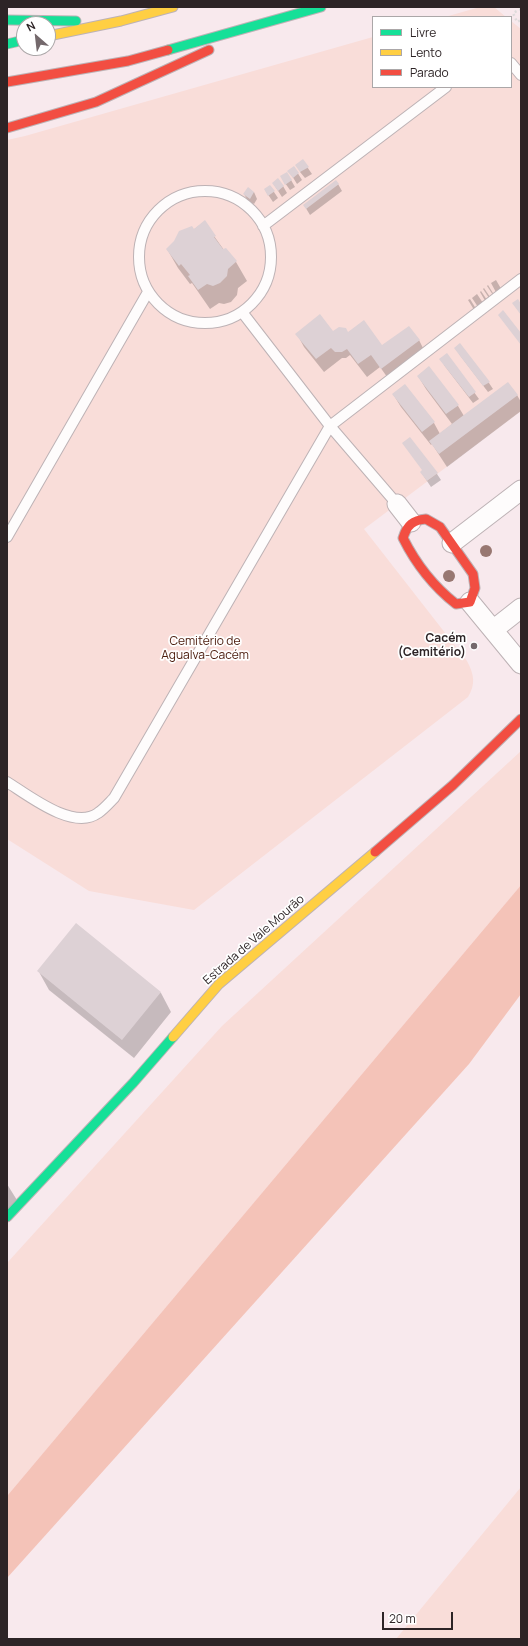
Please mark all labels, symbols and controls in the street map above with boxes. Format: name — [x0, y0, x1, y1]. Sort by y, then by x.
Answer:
north arrow — [16, 16, 56, 56]
legend — [372, 16, 512, 88]
text: N — [24, 17, 38, 34]
text: Livre — [410, 24, 436, 41]
text: Lento — [410, 44, 442, 61]
text: Parado — [410, 64, 449, 81]
place label: Cacém (Cemitério) — [398, 632, 466, 660]
park label: Cemitério de Agualva-Cacém — [161, 635, 249, 663]
marker: Cacém (Cemitério) — [469, 641, 479, 651]
street label: Estrada de Vale Mourão — [201, 892, 307, 988]
scale bar — [384, 1604, 455, 1630]
text: 20 m — [389, 1610, 416, 1627]

